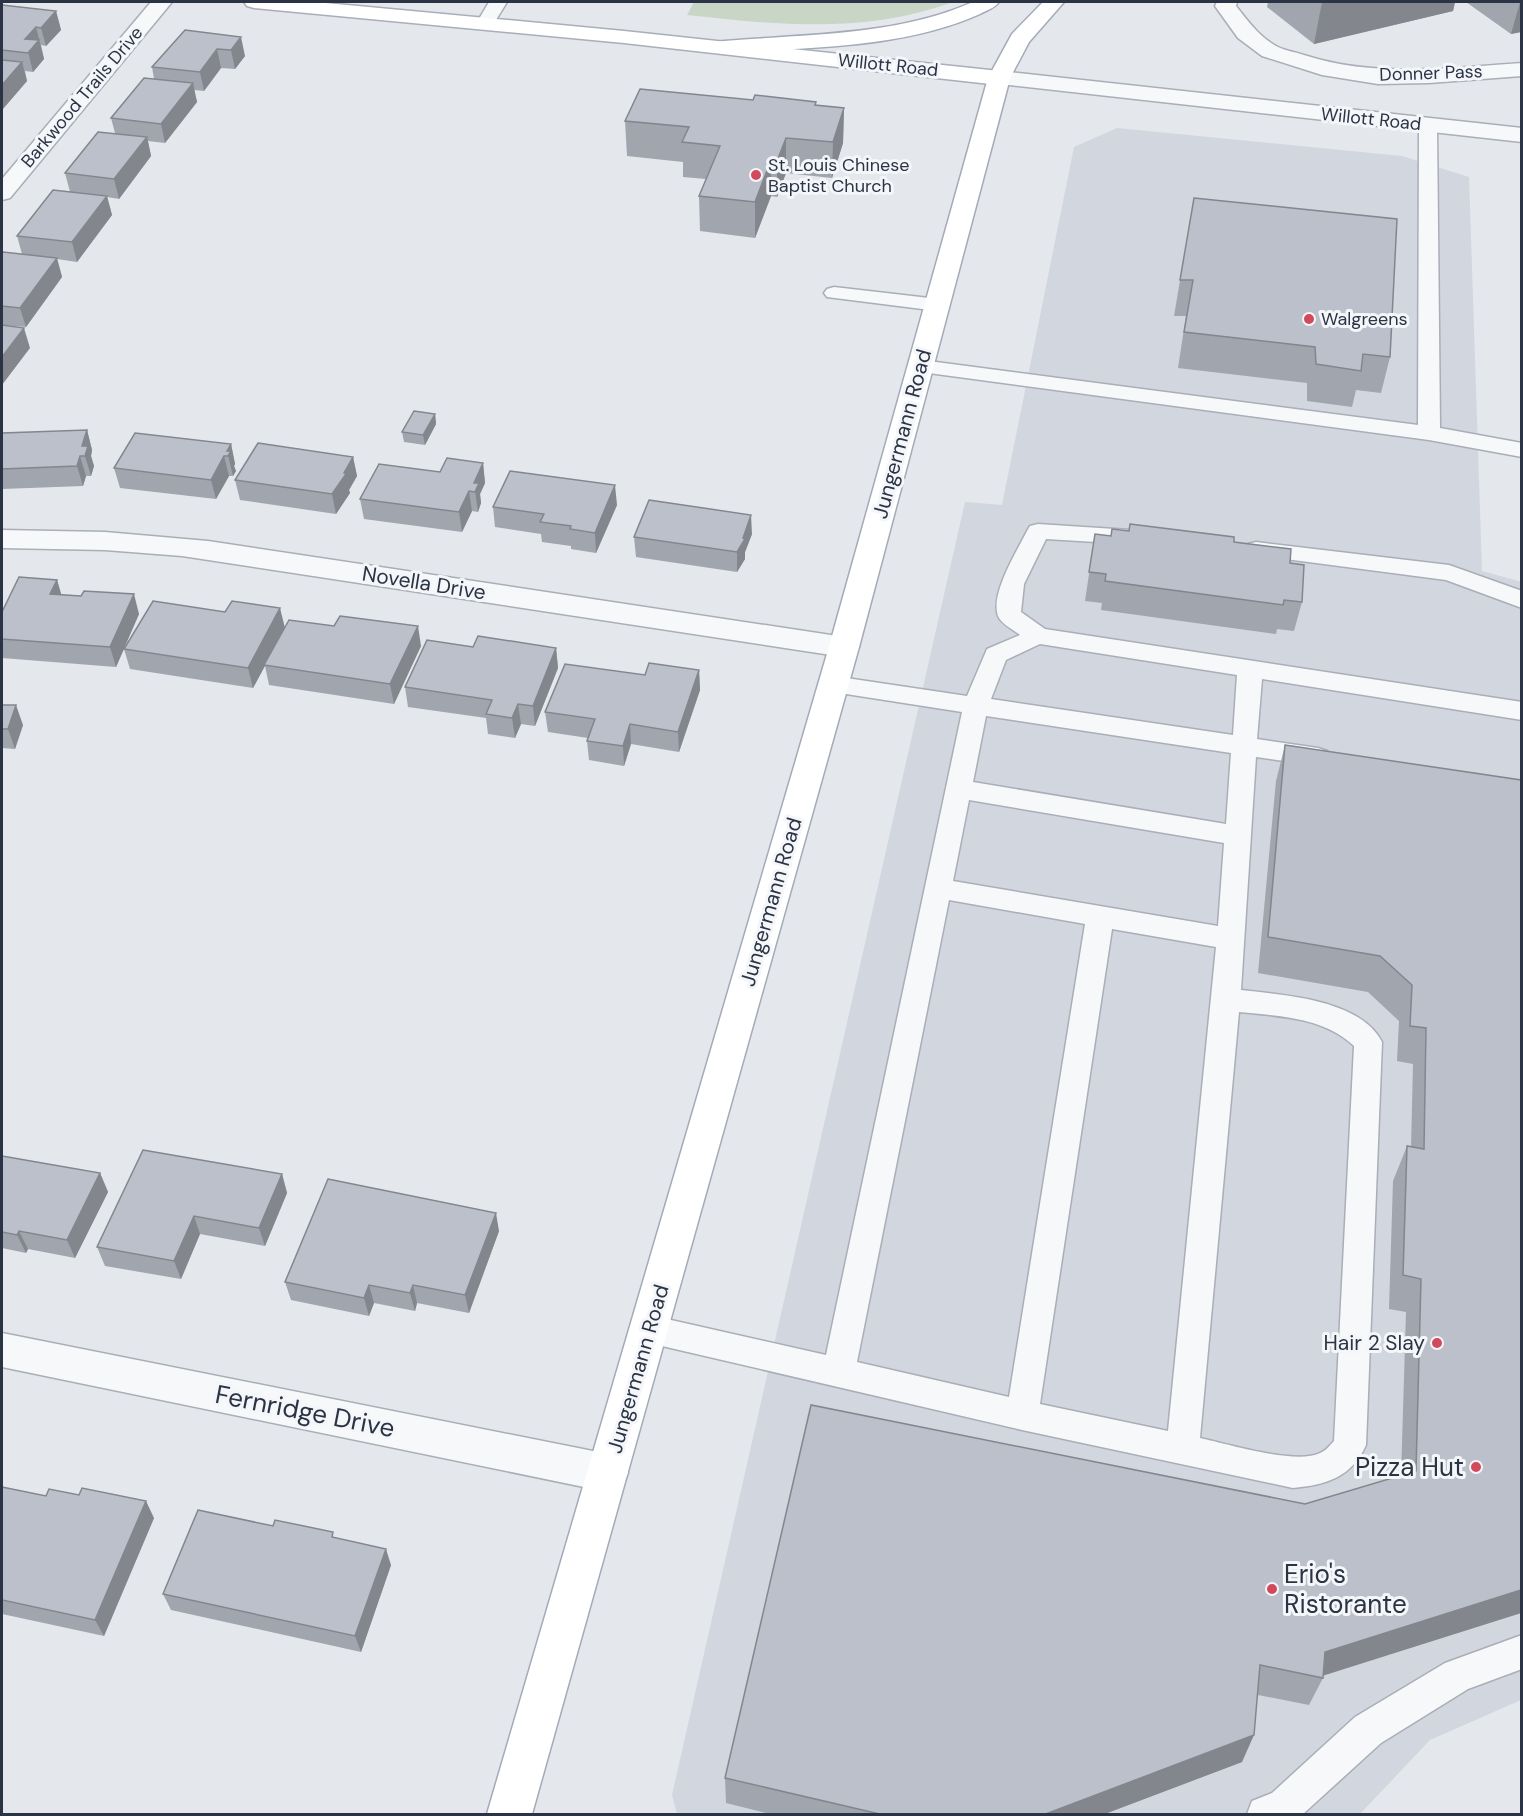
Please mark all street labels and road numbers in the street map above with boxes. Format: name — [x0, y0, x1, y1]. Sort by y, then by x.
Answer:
street label: Barkwood Trails Drive — [16, 21, 148, 173]
street label: Willott Road — [837, 48, 939, 82]
street label: Donner Pass — [1379, 59, 1483, 87]
street label: Willott Road — [1320, 102, 1422, 136]
street label: Jungermann Road — [866, 346, 938, 522]
street label: Novella Drive — [360, 559, 488, 607]
street label: Jungermann Road — [734, 814, 808, 990]
street label: Jungermann Road — [601, 1281, 675, 1457]
street label: Fernridge Drive — [212, 1377, 398, 1445]

